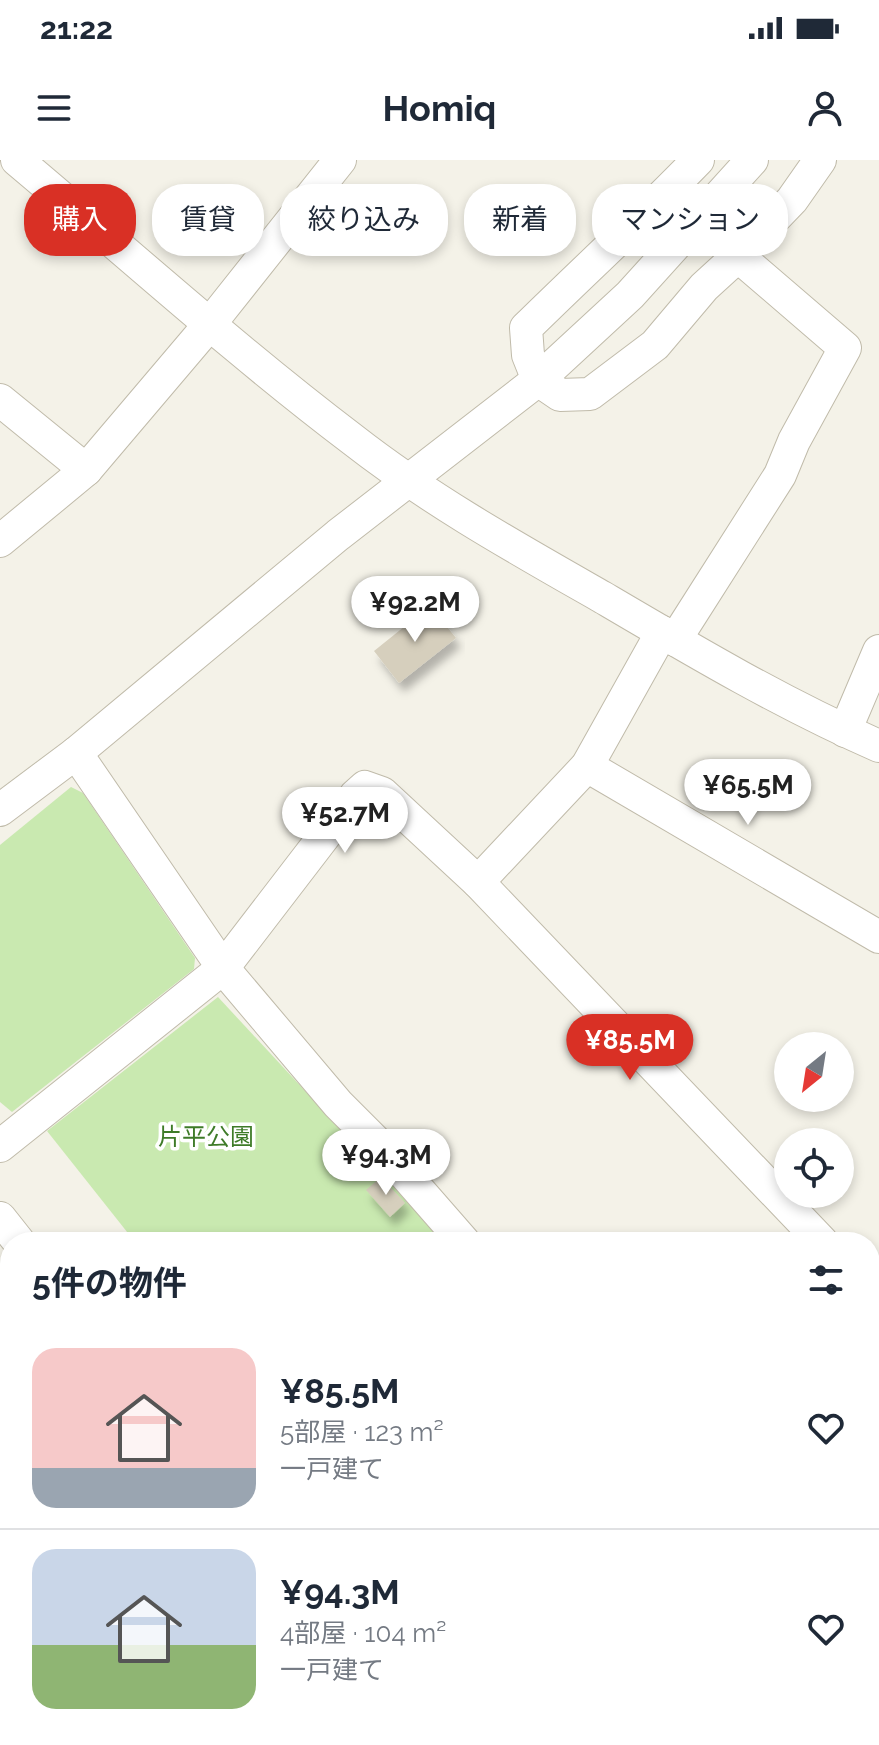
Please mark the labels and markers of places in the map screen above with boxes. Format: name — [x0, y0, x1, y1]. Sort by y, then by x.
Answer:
pin: ¥92.2M — [350, 576, 480, 644]
pin: ¥65.5M — [683, 759, 813, 827]
pin: ¥52.7M — [280, 787, 410, 855]
pin: ¥85.5M — [565, 1014, 695, 1082]
pin: ¥94.3M — [321, 1129, 451, 1197]

